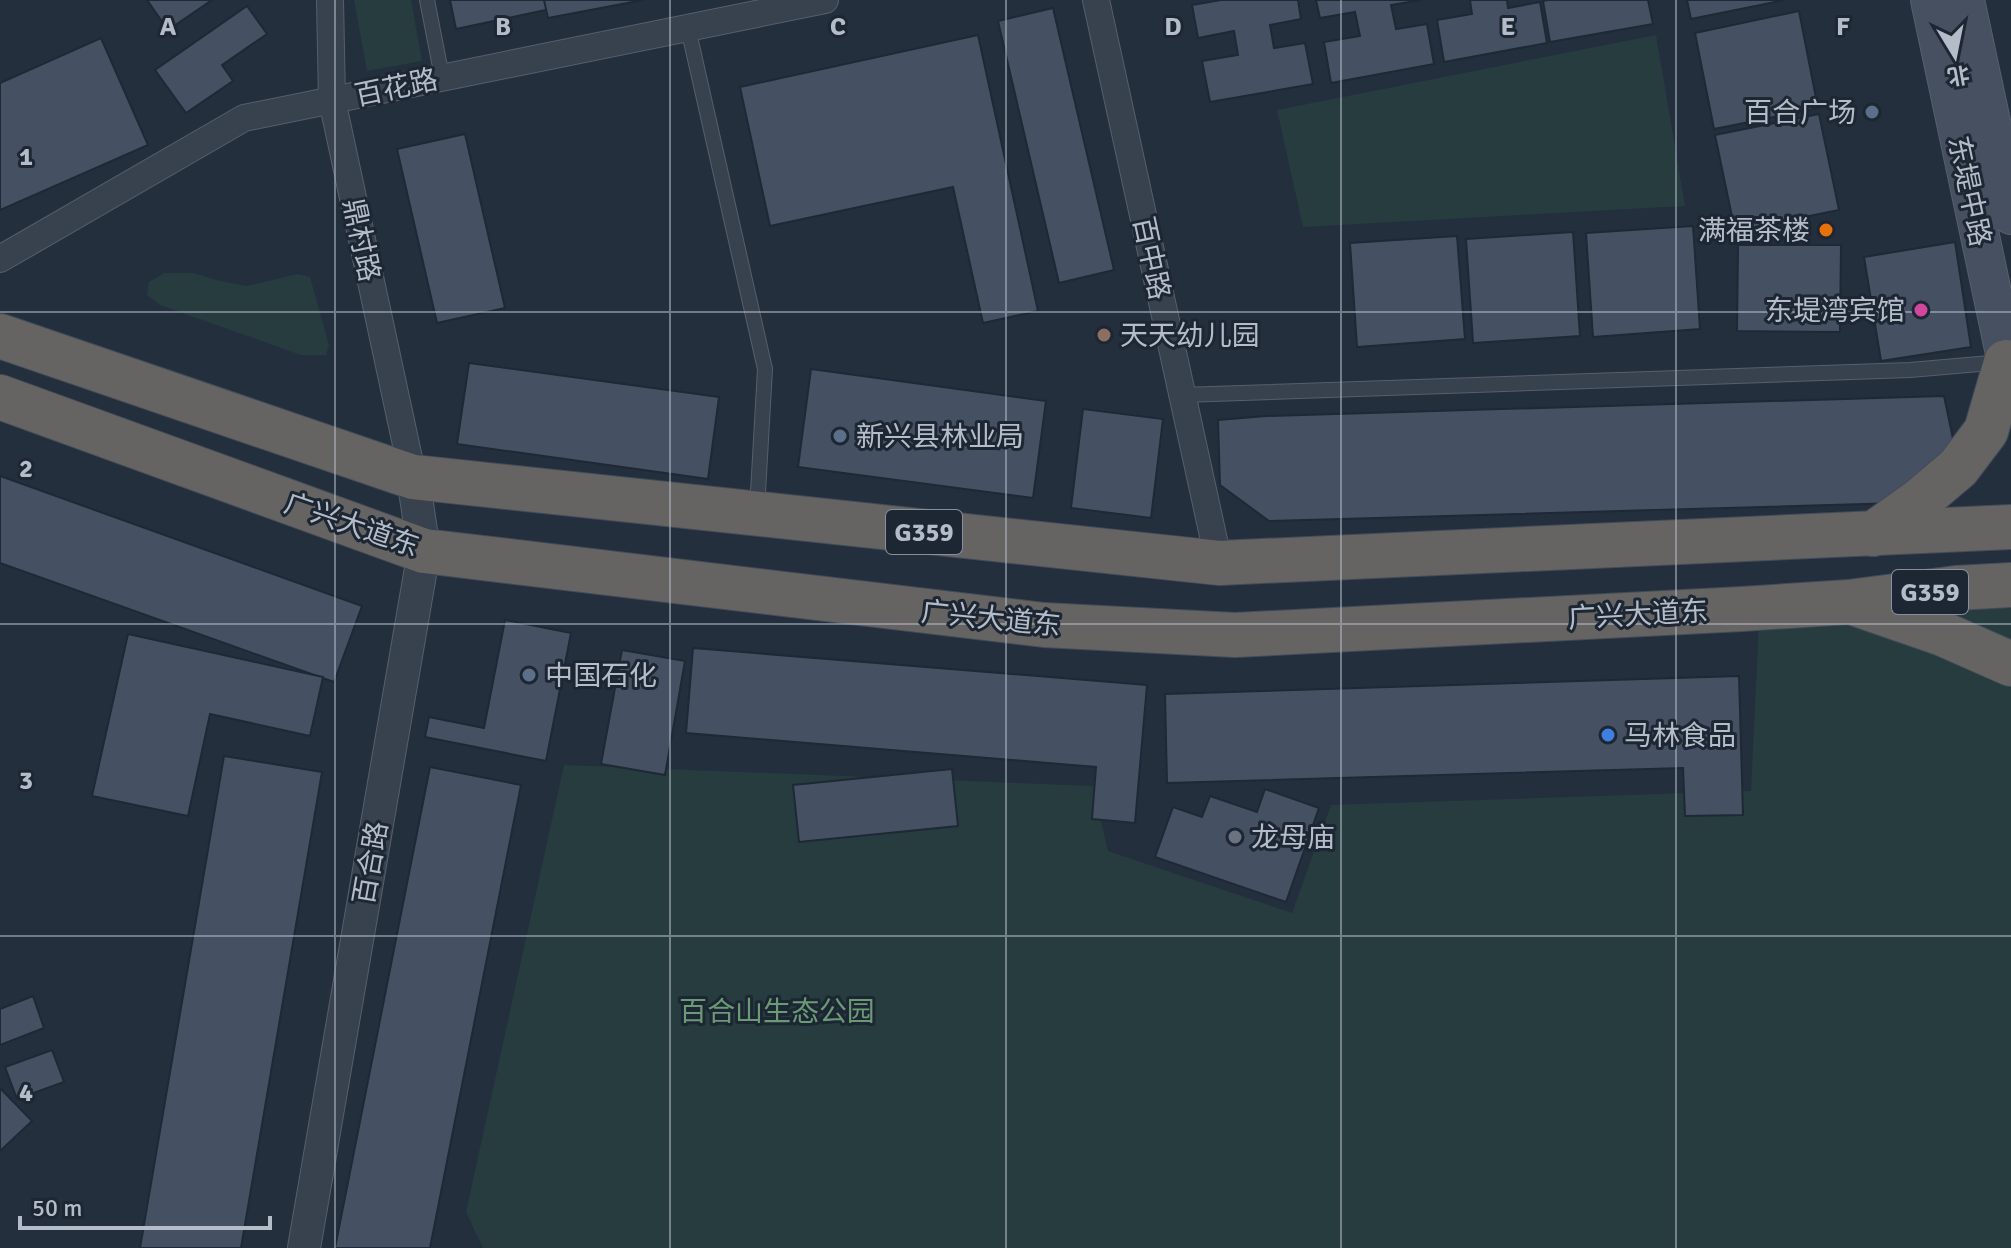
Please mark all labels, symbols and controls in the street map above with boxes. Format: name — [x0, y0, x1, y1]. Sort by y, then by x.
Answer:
text: A — [160, 11, 177, 43]
text: B — [495, 11, 511, 43]
text: C — [830, 11, 846, 43]
text: D — [1164, 11, 1182, 43]
text: E — [1501, 11, 1515, 43]
text: F — [1836, 11, 1850, 43]
north arrow — [1915, 16, 1995, 96]
text: 北 — [1945, 60, 1972, 90]
street label: 百花路 — [352, 63, 441, 113]
place label: 百合广场 — [1744, 96, 1856, 130]
marker: 百合广场 — [1863, 103, 1881, 121]
street label: 东堤中路 — [1941, 133, 1997, 250]
text: 1 — [19, 141, 33, 173]
street label: 鼎村路 — [336, 196, 386, 285]
street label: 百中路 — [1126, 214, 1176, 303]
place label: 满福茶楼 — [1698, 214, 1810, 248]
marker: 满福茶楼 — [1817, 221, 1835, 239]
place label: 东堤湾宾馆 — [1765, 294, 1905, 328]
marker: 东堤湾宾馆 — [1912, 301, 1930, 319]
place label: 天天幼儿园 — [1120, 319, 1260, 353]
marker: 天天幼儿园 — [1095, 326, 1113, 344]
place label: 新兴县林业局 — [856, 420, 1024, 454]
marker: 新兴县林业局 — [831, 427, 849, 445]
text: 2 — [19, 453, 33, 485]
street label: 广兴大道东 — [280, 486, 423, 564]
road number: G359 — [886, 510, 962, 554]
road number: G359 — [1892, 570, 1968, 614]
street label: 广兴大道东 — [1567, 594, 1709, 636]
street label: 广兴大道东 — [919, 595, 1062, 643]
place label: 中国石化 — [545, 659, 657, 693]
marker: 中国石化 — [520, 666, 538, 684]
place label: 马林食品 — [1624, 719, 1736, 753]
marker: 马林食品 — [1599, 726, 1617, 744]
text: 3 — [19, 765, 33, 797]
street label: 百合路 — [347, 819, 395, 907]
place label: 龙母庙 — [1251, 821, 1335, 855]
marker: 龙母庙 — [1226, 828, 1244, 846]
park label: 百合山生态公园 — [679, 995, 875, 1029]
text: 4 — [19, 1077, 33, 1109]
scale bar — [20, 1180, 270, 1230]
text: 50 m — [32, 1193, 82, 1223]

